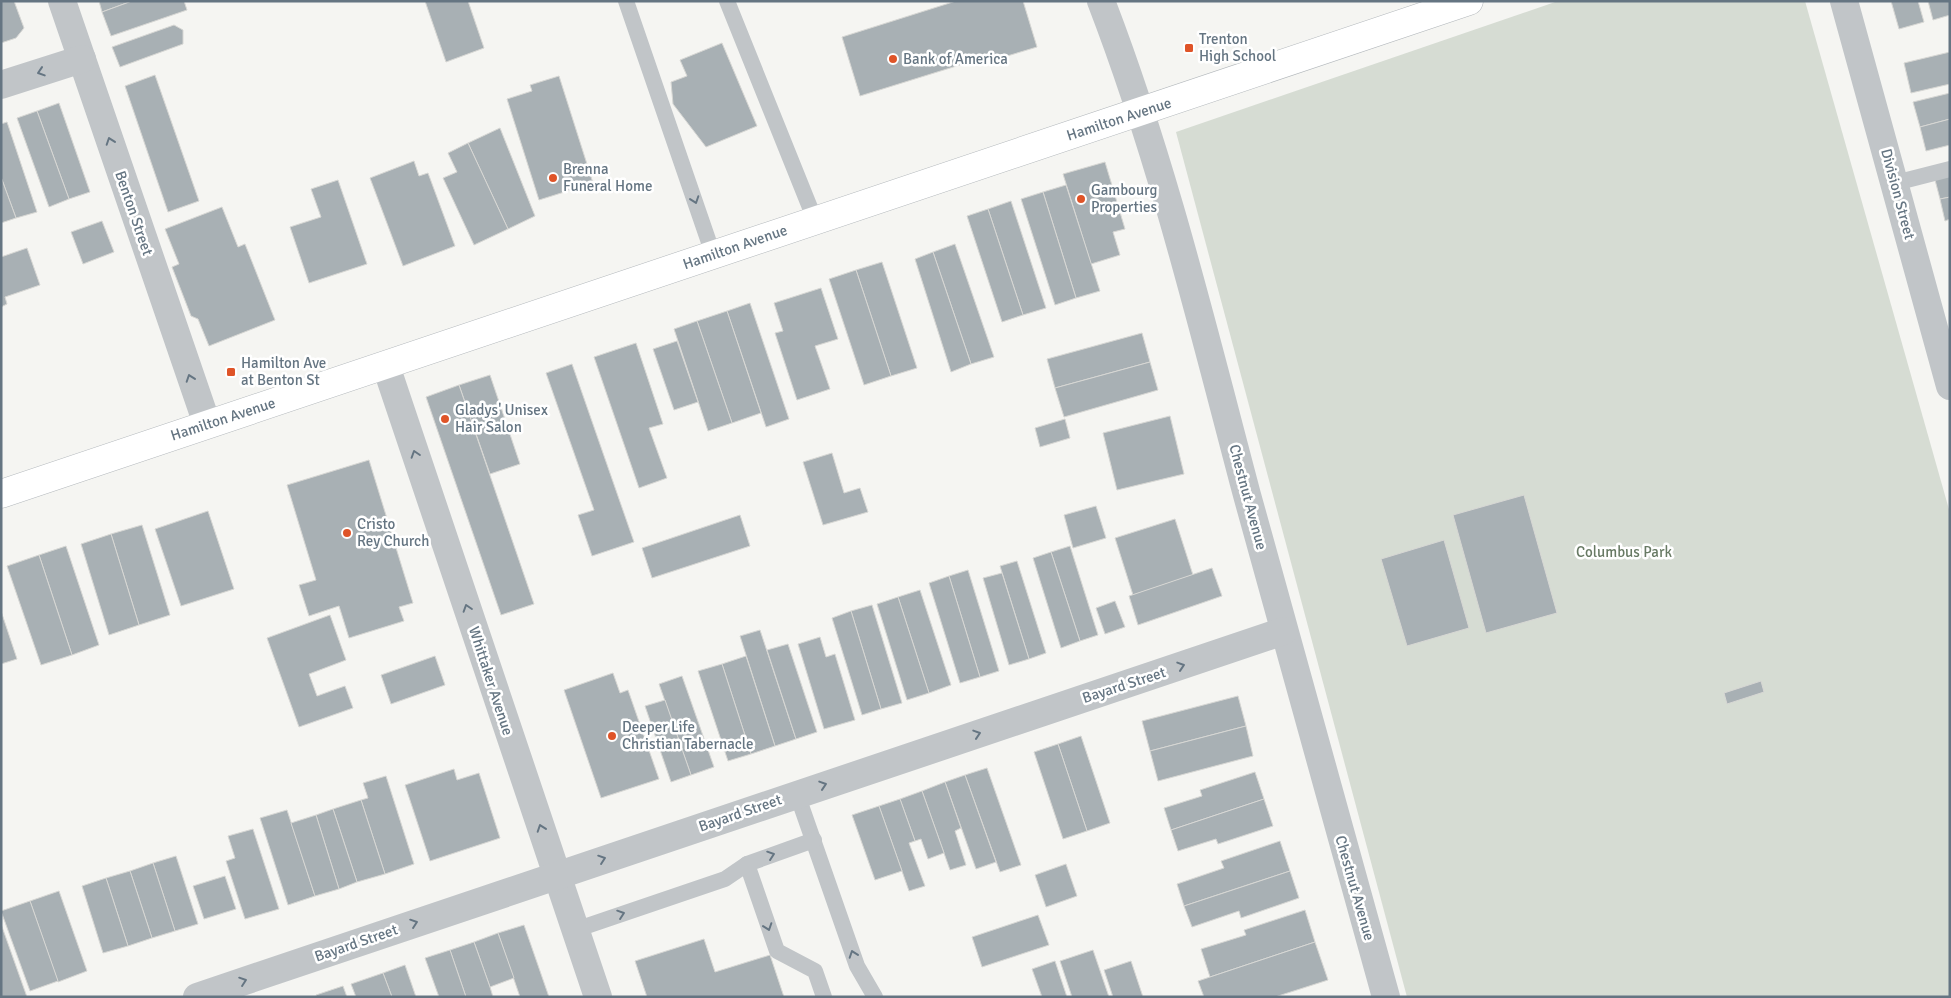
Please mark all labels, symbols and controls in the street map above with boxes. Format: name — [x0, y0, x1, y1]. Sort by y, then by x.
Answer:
place label: Trenton High School — [1199, 30, 1276, 65]
marker: Trenton High School — [1183, 42, 1195, 54]
place label: Bank of America — [903, 50, 1008, 68]
marker: Bank of America — [887, 53, 899, 65]
one-way arrow — [38, 66, 46, 76]
street label: Hamilton Avenue — [1064, 94, 1174, 144]
one-way arrow — [105, 138, 115, 146]
street label: Division Street — [1877, 147, 1919, 241]
place label: Brenna Funeral Home — [563, 160, 652, 195]
street label: Benton Street — [111, 168, 157, 258]
marker: Brenna Funeral Home — [547, 172, 559, 184]
place label: Gambourg Properties — [1091, 181, 1158, 216]
marker: Gambourg Properties — [1075, 193, 1087, 205]
one-way arrow — [689, 195, 699, 203]
street label: Hamilton Avenue — [680, 221, 790, 273]
place label: Hamilton Ave at Benton St — [241, 354, 326, 389]
marker: Hamilton Ave at Benton St — [225, 366, 237, 378]
one-way arrow — [186, 374, 196, 383]
street label: Hamilton Avenue — [168, 394, 278, 444]
place label: Gladys' Unisex Hair Salon — [455, 401, 548, 436]
marker: Gladys' Unisex Hair Salon — [439, 413, 451, 425]
street label: Chestnut Avenue — [1225, 442, 1271, 552]
one-way arrow — [411, 450, 421, 459]
place label: Cristo Rey Church — [357, 515, 429, 550]
marker: Cristo Rey Church — [341, 527, 353, 539]
park label: Columbus Park — [1576, 543, 1672, 561]
one-way arrow — [463, 604, 473, 613]
street label: Whittaker Avenue — [465, 624, 517, 738]
one-way arrow — [1176, 661, 1185, 671]
street label: Bayard Street — [1080, 663, 1168, 707]
place label: Deeper Life Christian Tabernacle — [622, 718, 754, 753]
marker: Deeper Life Christian Tabernacle — [606, 730, 618, 742]
one-way arrow — [972, 730, 981, 740]
one-way arrow — [818, 781, 826, 791]
street label: Bayard Street — [696, 790, 784, 836]
one-way arrow — [536, 825, 546, 833]
street label: Chestnut Avenue — [1331, 833, 1379, 943]
one-way arrow — [767, 851, 775, 861]
one-way arrow — [598, 855, 606, 865]
one-way arrow — [616, 910, 625, 920]
one-way arrow — [409, 919, 417, 929]
street label: Bayard Street — [312, 920, 400, 966]
one-way arrow — [763, 922, 773, 930]
one-way arrow — [849, 950, 859, 958]
one-way arrow — [239, 977, 247, 987]

